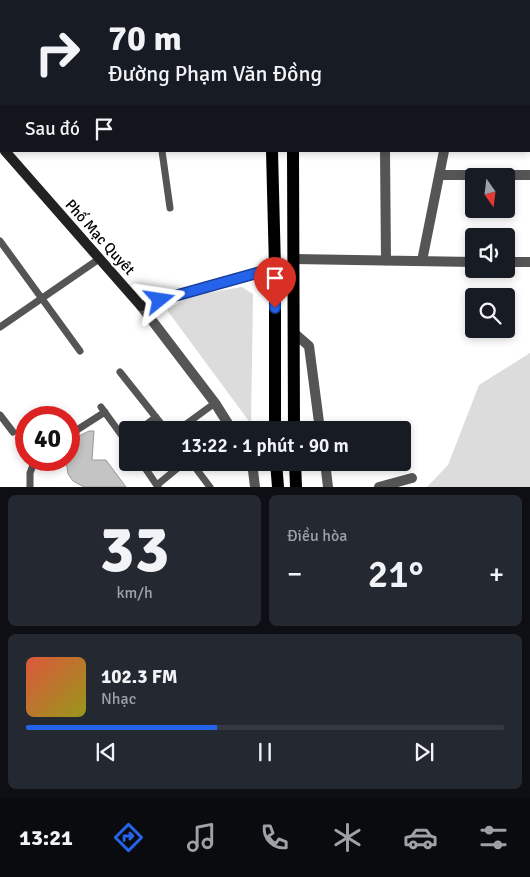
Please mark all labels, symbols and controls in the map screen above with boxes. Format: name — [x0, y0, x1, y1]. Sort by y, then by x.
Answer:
text: 70 m — [108, 17, 182, 60]
icon: right — [25, 20, 90, 85]
text: Đường Phạm Văn Đồng — [108, 60, 322, 87]
icon: arrive — [90, 115, 118, 143]
text: Sau đó — [25, 117, 80, 141]
north arrow — [465, 168, 515, 218]
map controls — [465, 168, 515, 338]
street label: Phố Mạc Quyêt — [61, 196, 139, 278]
button: sound — [465, 228, 515, 278]
pin — [254, 257, 296, 308]
icon: arrive — [261, 264, 289, 292]
position arrow — [133, 273, 185, 325]
button: search — [465, 288, 515, 338]
speed limit sign: 40 — [15, 406, 80, 471]
text: 13:22 · 1 phút · 90 m — [181, 434, 349, 458]
text: 33 — [99, 510, 170, 590]
text: Điều hòa — [287, 526, 347, 546]
text: 21° — [368, 551, 423, 598]
text: − — [287, 557, 302, 591]
text: + — [489, 557, 504, 591]
text: km/h — [116, 583, 153, 603]
text: 102.3 FM — [101, 665, 178, 689]
text: Nhạc — [101, 689, 136, 709]
icon: previous — [92, 738, 120, 766]
icon: pause — [251, 738, 279, 766]
icon: next — [410, 738, 438, 766]
icon: directions — [111, 820, 146, 855]
icon: music — [184, 820, 219, 855]
icon: phone — [257, 820, 292, 855]
icon: climate — [330, 820, 365, 855]
icon: car — [403, 820, 438, 855]
icon: filters — [476, 820, 511, 855]
text: 13:21 — [19, 824, 73, 851]

